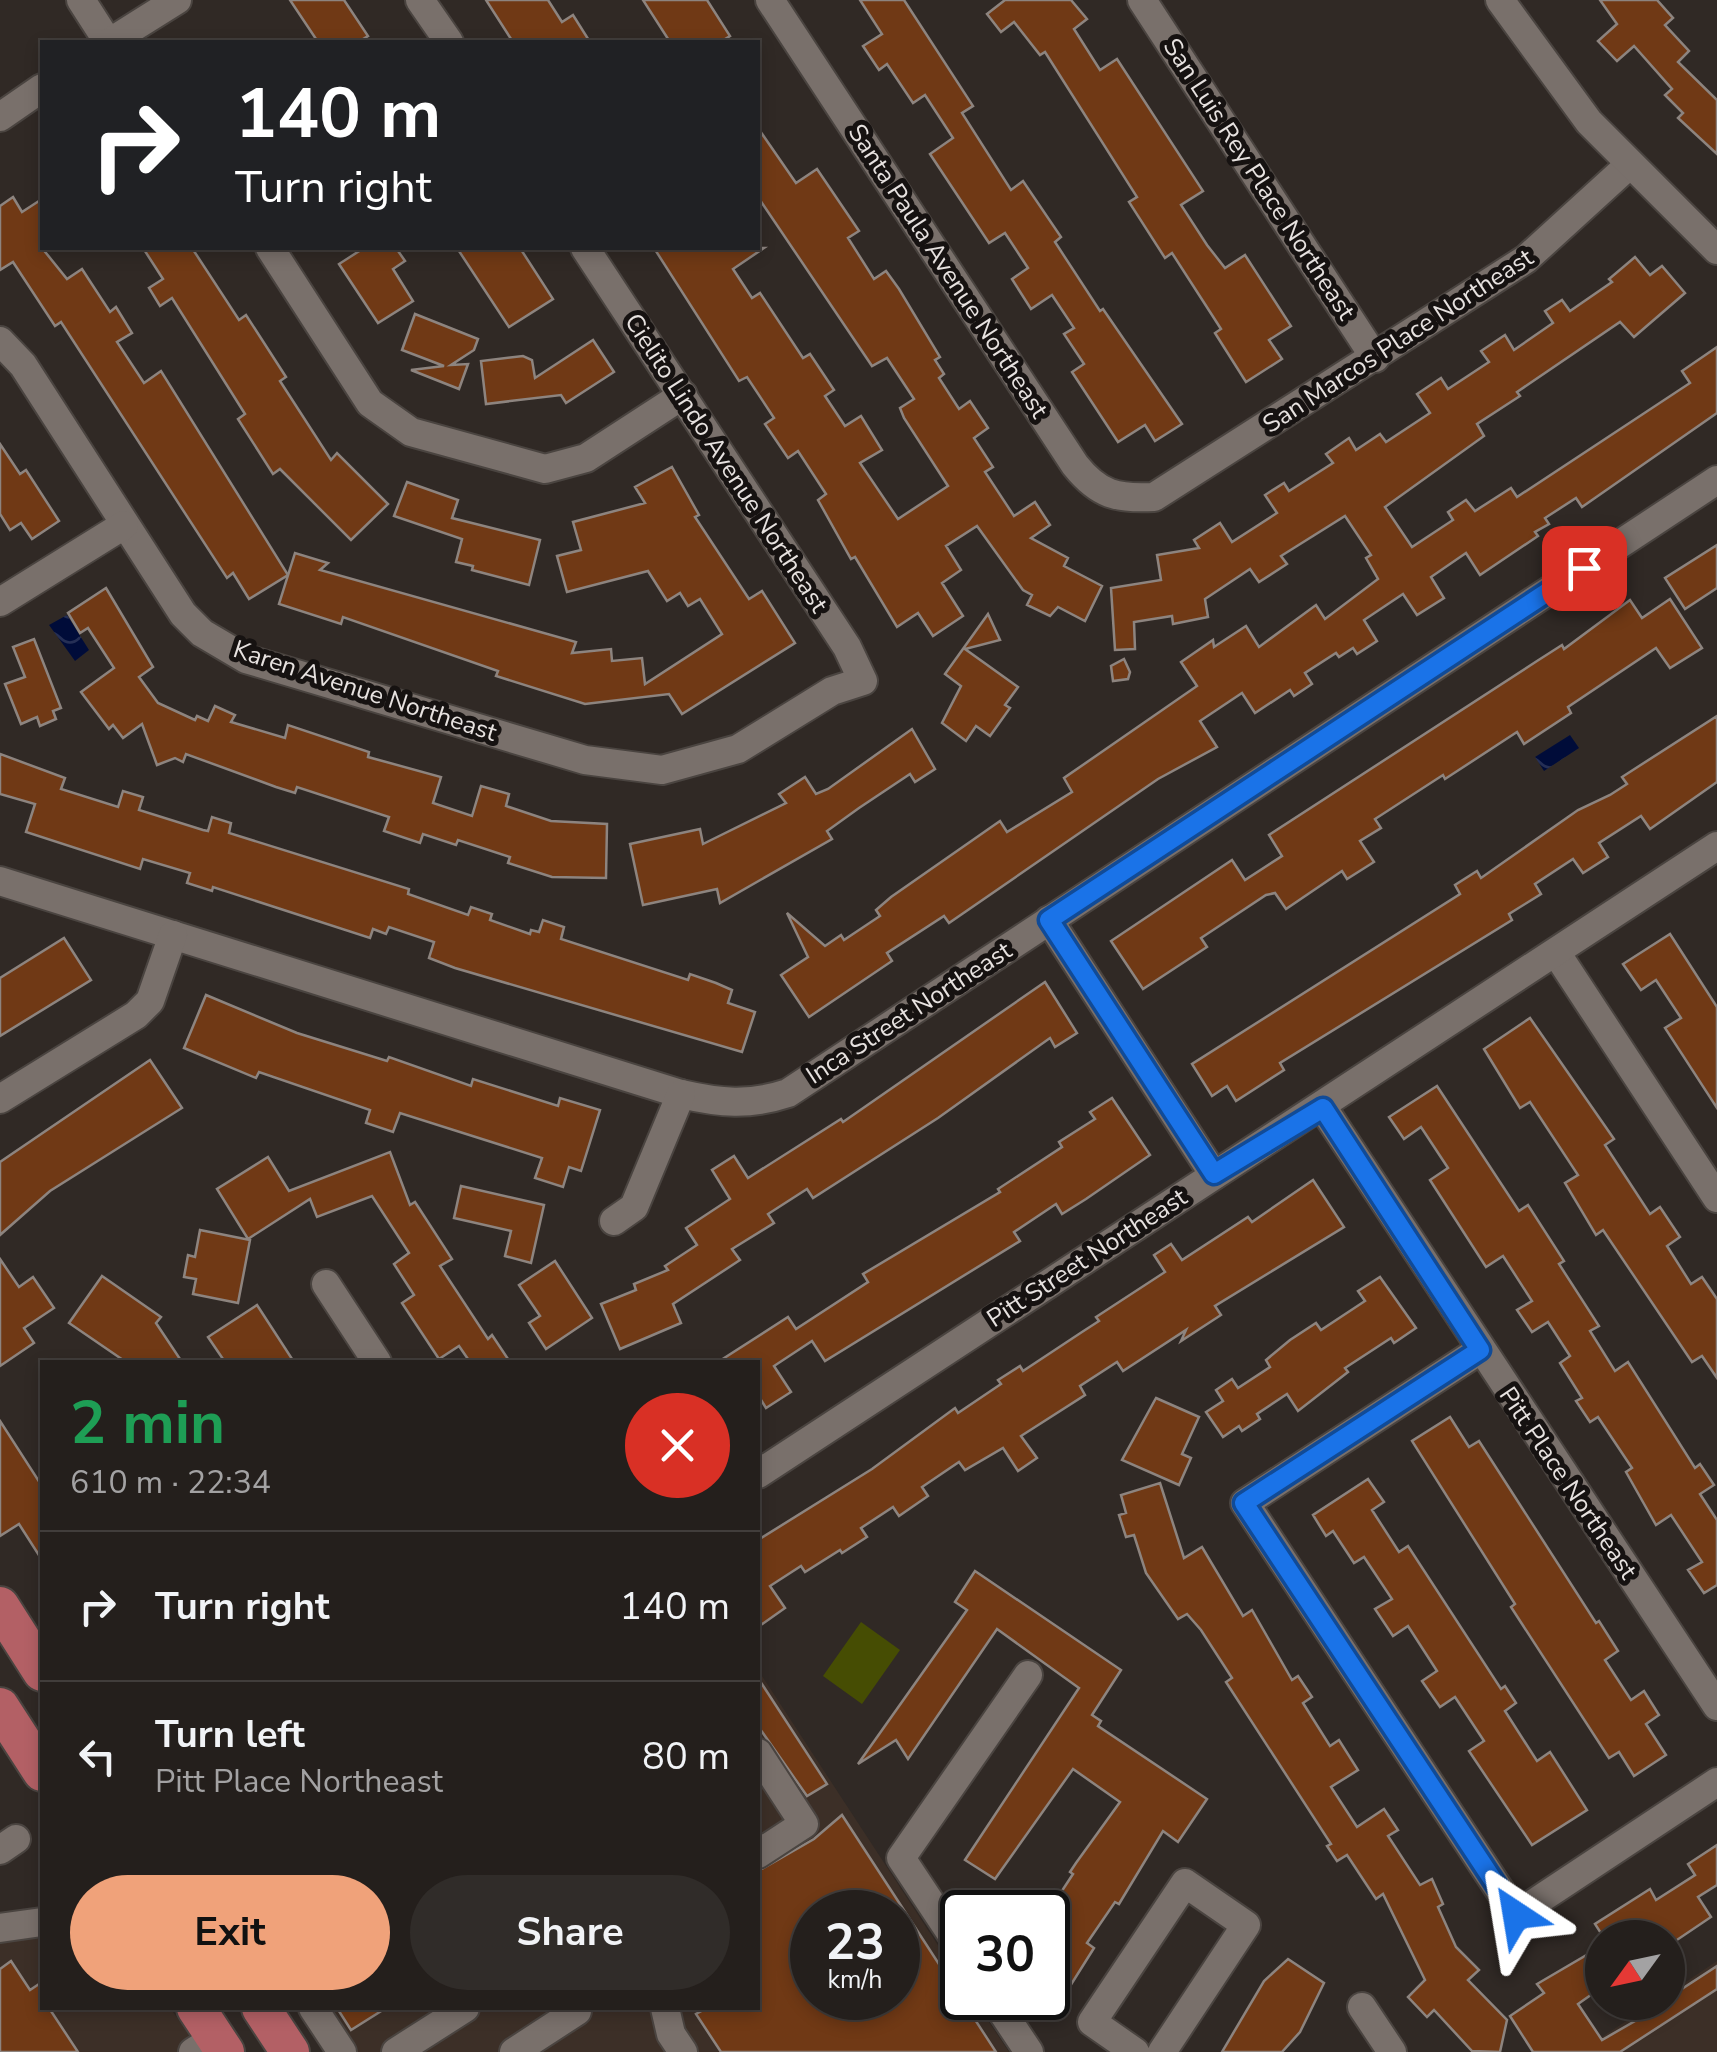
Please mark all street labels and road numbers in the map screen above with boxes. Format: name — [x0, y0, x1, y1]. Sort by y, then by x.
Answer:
street label: San Luis Rey Place Northeast — [1155, 32, 1363, 327]
street label: Santa Paula Avenue Northeast — [840, 117, 1056, 425]
street label: San Marcos Place Northeast — [1256, 241, 1540, 441]
street label: Cielito Lindo Avenue Northeast — [616, 307, 836, 619]
street label: Karen Avenue Northeast — [229, 632, 501, 750]
street label: Inca Street Northeast — [800, 934, 1018, 1092]
street label: Pitt Street Northeast — [980, 1180, 1194, 1335]
street label: Pitt Place Northeast — [1491, 1380, 1645, 1586]

